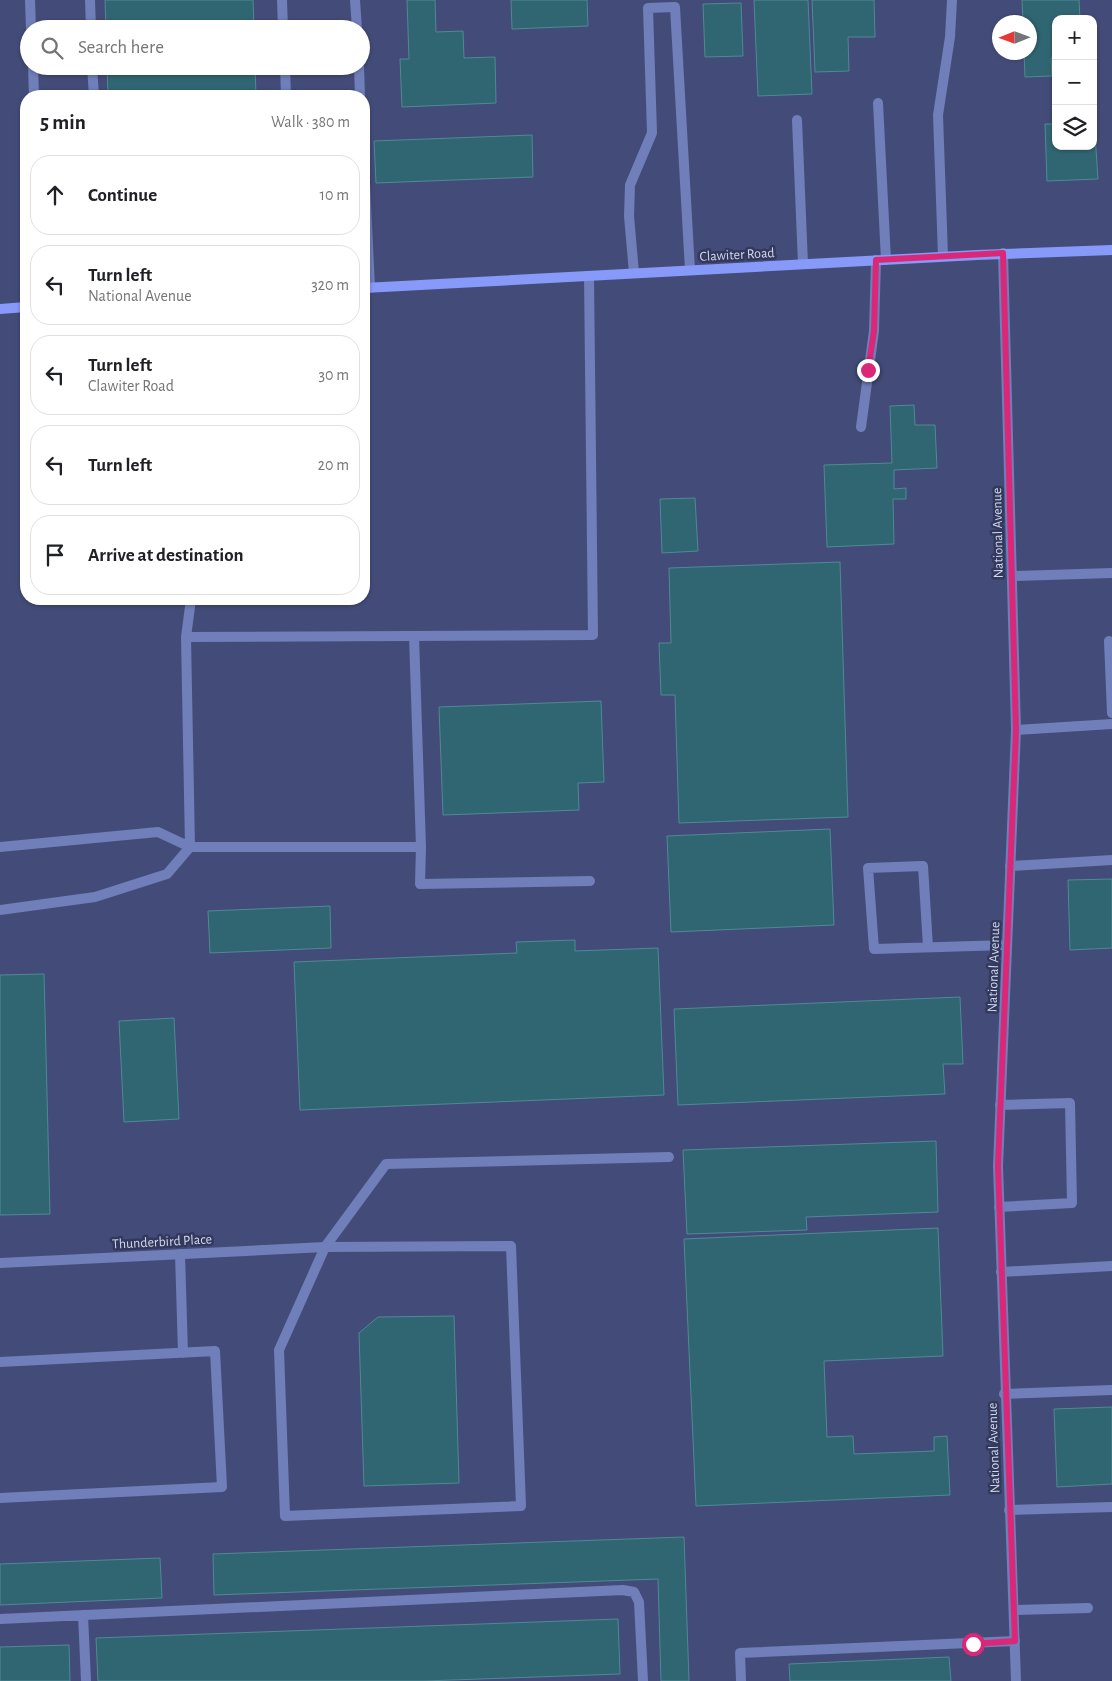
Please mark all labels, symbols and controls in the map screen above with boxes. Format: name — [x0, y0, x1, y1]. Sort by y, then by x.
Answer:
north arrow — [992, 15, 1037, 60]
map controls — [1052, 15, 1097, 150]
button: + — [1052, 15, 1097, 60]
search box — [20, 20, 370, 75]
icon: search — [38, 34, 66, 62]
text: Search here — [78, 38, 164, 57]
button: − — [1052, 60, 1097, 105]
button: layers — [1052, 105, 1097, 150]
text: 5 min — [40, 112, 86, 133]
text: Walk · 380 m — [271, 114, 350, 130]
icon: ahead — [41, 181, 69, 209]
text: Continue — [88, 186, 157, 205]
text: 10 m — [320, 187, 349, 203]
street label: Clawiter Road — [699, 246, 775, 264]
text: Turn left — [88, 266, 152, 285]
icon: left — [41, 271, 69, 299]
text: 320 m — [311, 277, 349, 293]
text: National Avenue — [88, 288, 192, 304]
text: Turn left — [88, 356, 152, 375]
route end — [857, 359, 880, 382]
icon: left — [41, 361, 69, 389]
text: 30 m — [319, 367, 349, 383]
text: Clawiter Road — [88, 378, 174, 394]
icon: left — [41, 451, 69, 479]
text: Turn left — [88, 456, 152, 475]
text: 20 m — [318, 457, 349, 473]
street label: National Avenue — [990, 488, 1006, 578]
icon: arrive — [41, 541, 69, 569]
text: Arrive at destination — [88, 546, 244, 565]
street label: National Avenue — [985, 922, 1003, 1013]
street label: Thunderbird Place — [112, 1232, 212, 1252]
street label: National Avenue — [985, 1402, 1003, 1493]
route start — [962, 1633, 985, 1656]

